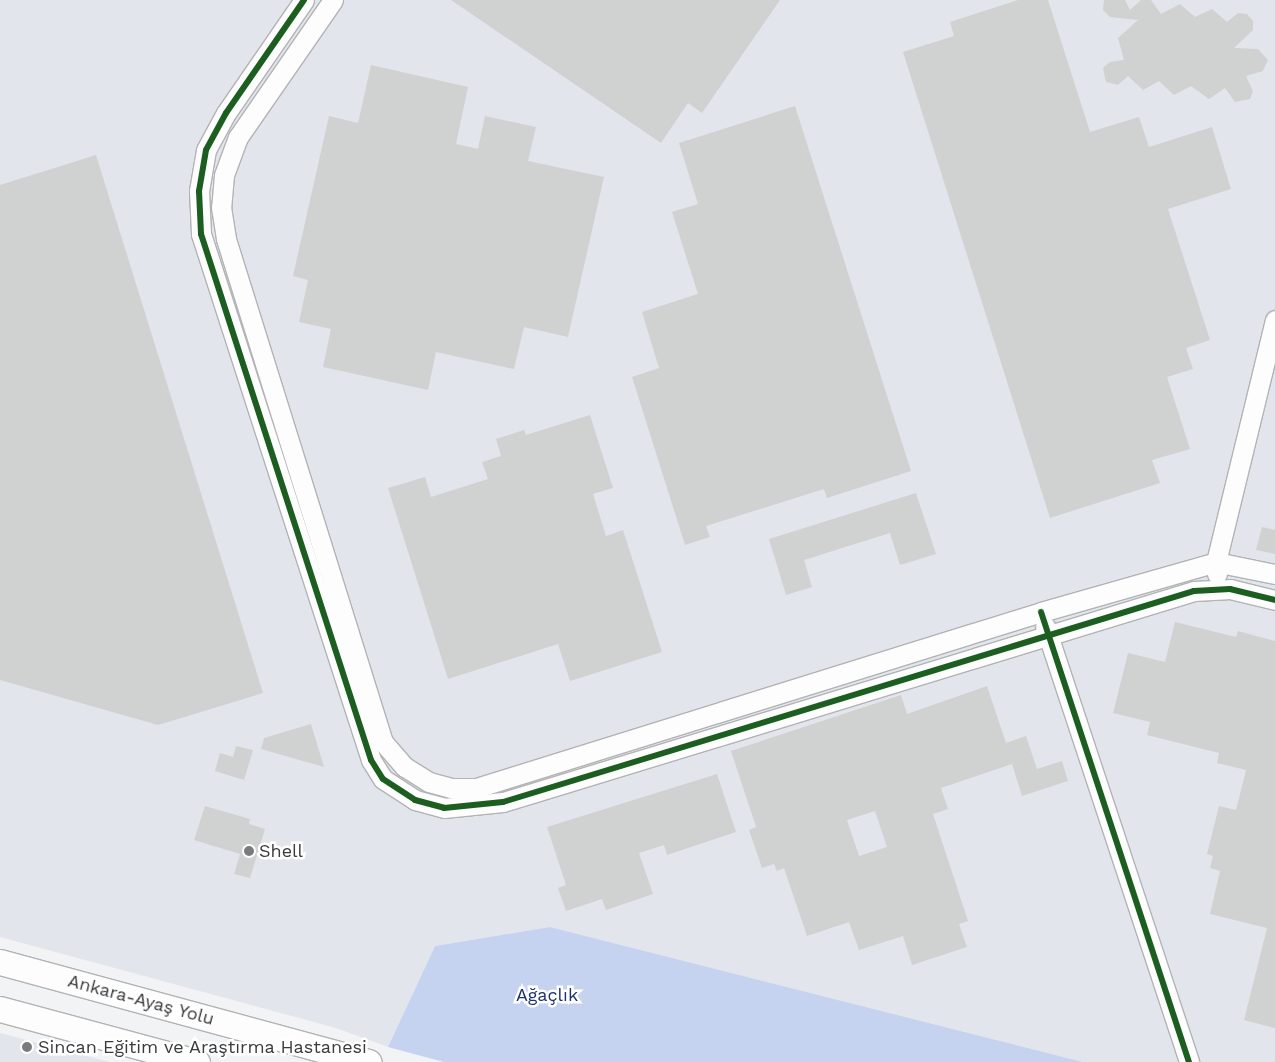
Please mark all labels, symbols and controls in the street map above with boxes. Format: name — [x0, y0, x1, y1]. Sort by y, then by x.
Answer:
place label: Shell — [259, 840, 303, 862]
marker: Shell — [243, 845, 255, 857]
street label: Ankara-Ayaş Yolu — [65, 970, 217, 1030]
park label: Ağaçlık — [516, 984, 578, 1006]
place label: Sincan Eğitim ve Araştırma Hastanesi — [38, 1036, 368, 1058]
marker: Sincan Eğitim ve Araştırma Hastanesi — [20, 1040, 34, 1054]

